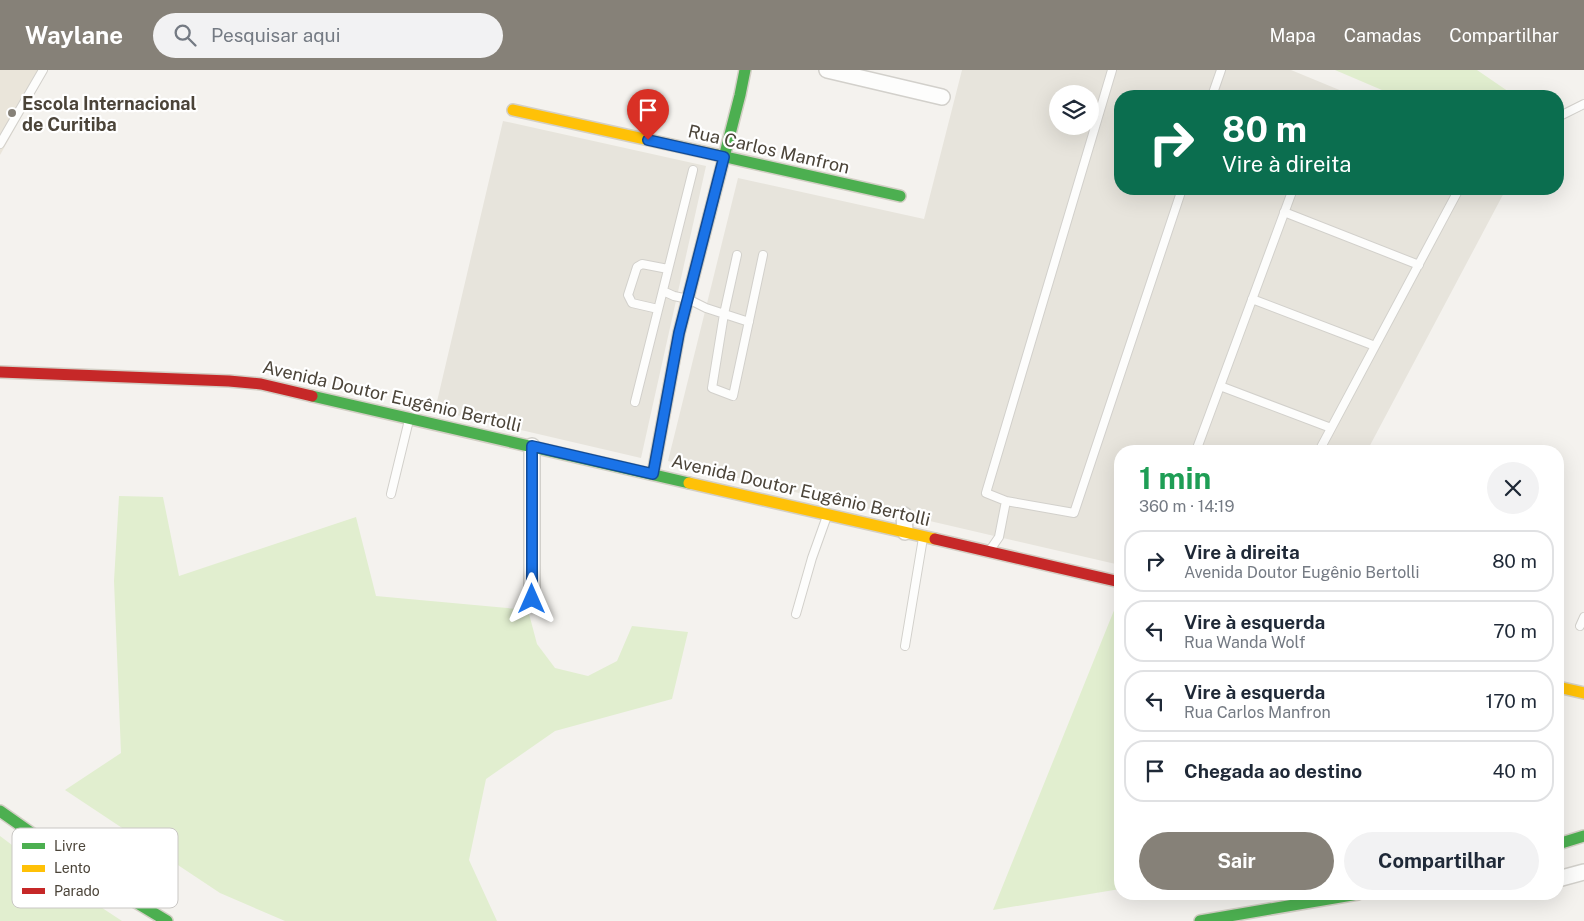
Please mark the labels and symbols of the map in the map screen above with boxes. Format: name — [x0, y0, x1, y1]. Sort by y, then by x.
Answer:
pin — [627, 89, 669, 140]
place label: Escola Internacional de Curitiba — [22, 93, 197, 135]
marker: Escola Internacional de Curitiba — [6, 107, 18, 119]
street label: Rua Carlos Manfron — [686, 120, 852, 178]
street label: Avenida Doutor Eugênio Bertolli — [261, 356, 523, 436]
street label: Avenida Doutor Eugênio Bertolli — [670, 450, 932, 530]
position arrow — [505, 572, 557, 624]
legend — [12, 828, 178, 908]
text: Livre — [54, 838, 86, 854]
text: Lento — [54, 860, 91, 876]
text: Parado — [54, 883, 100, 899]

